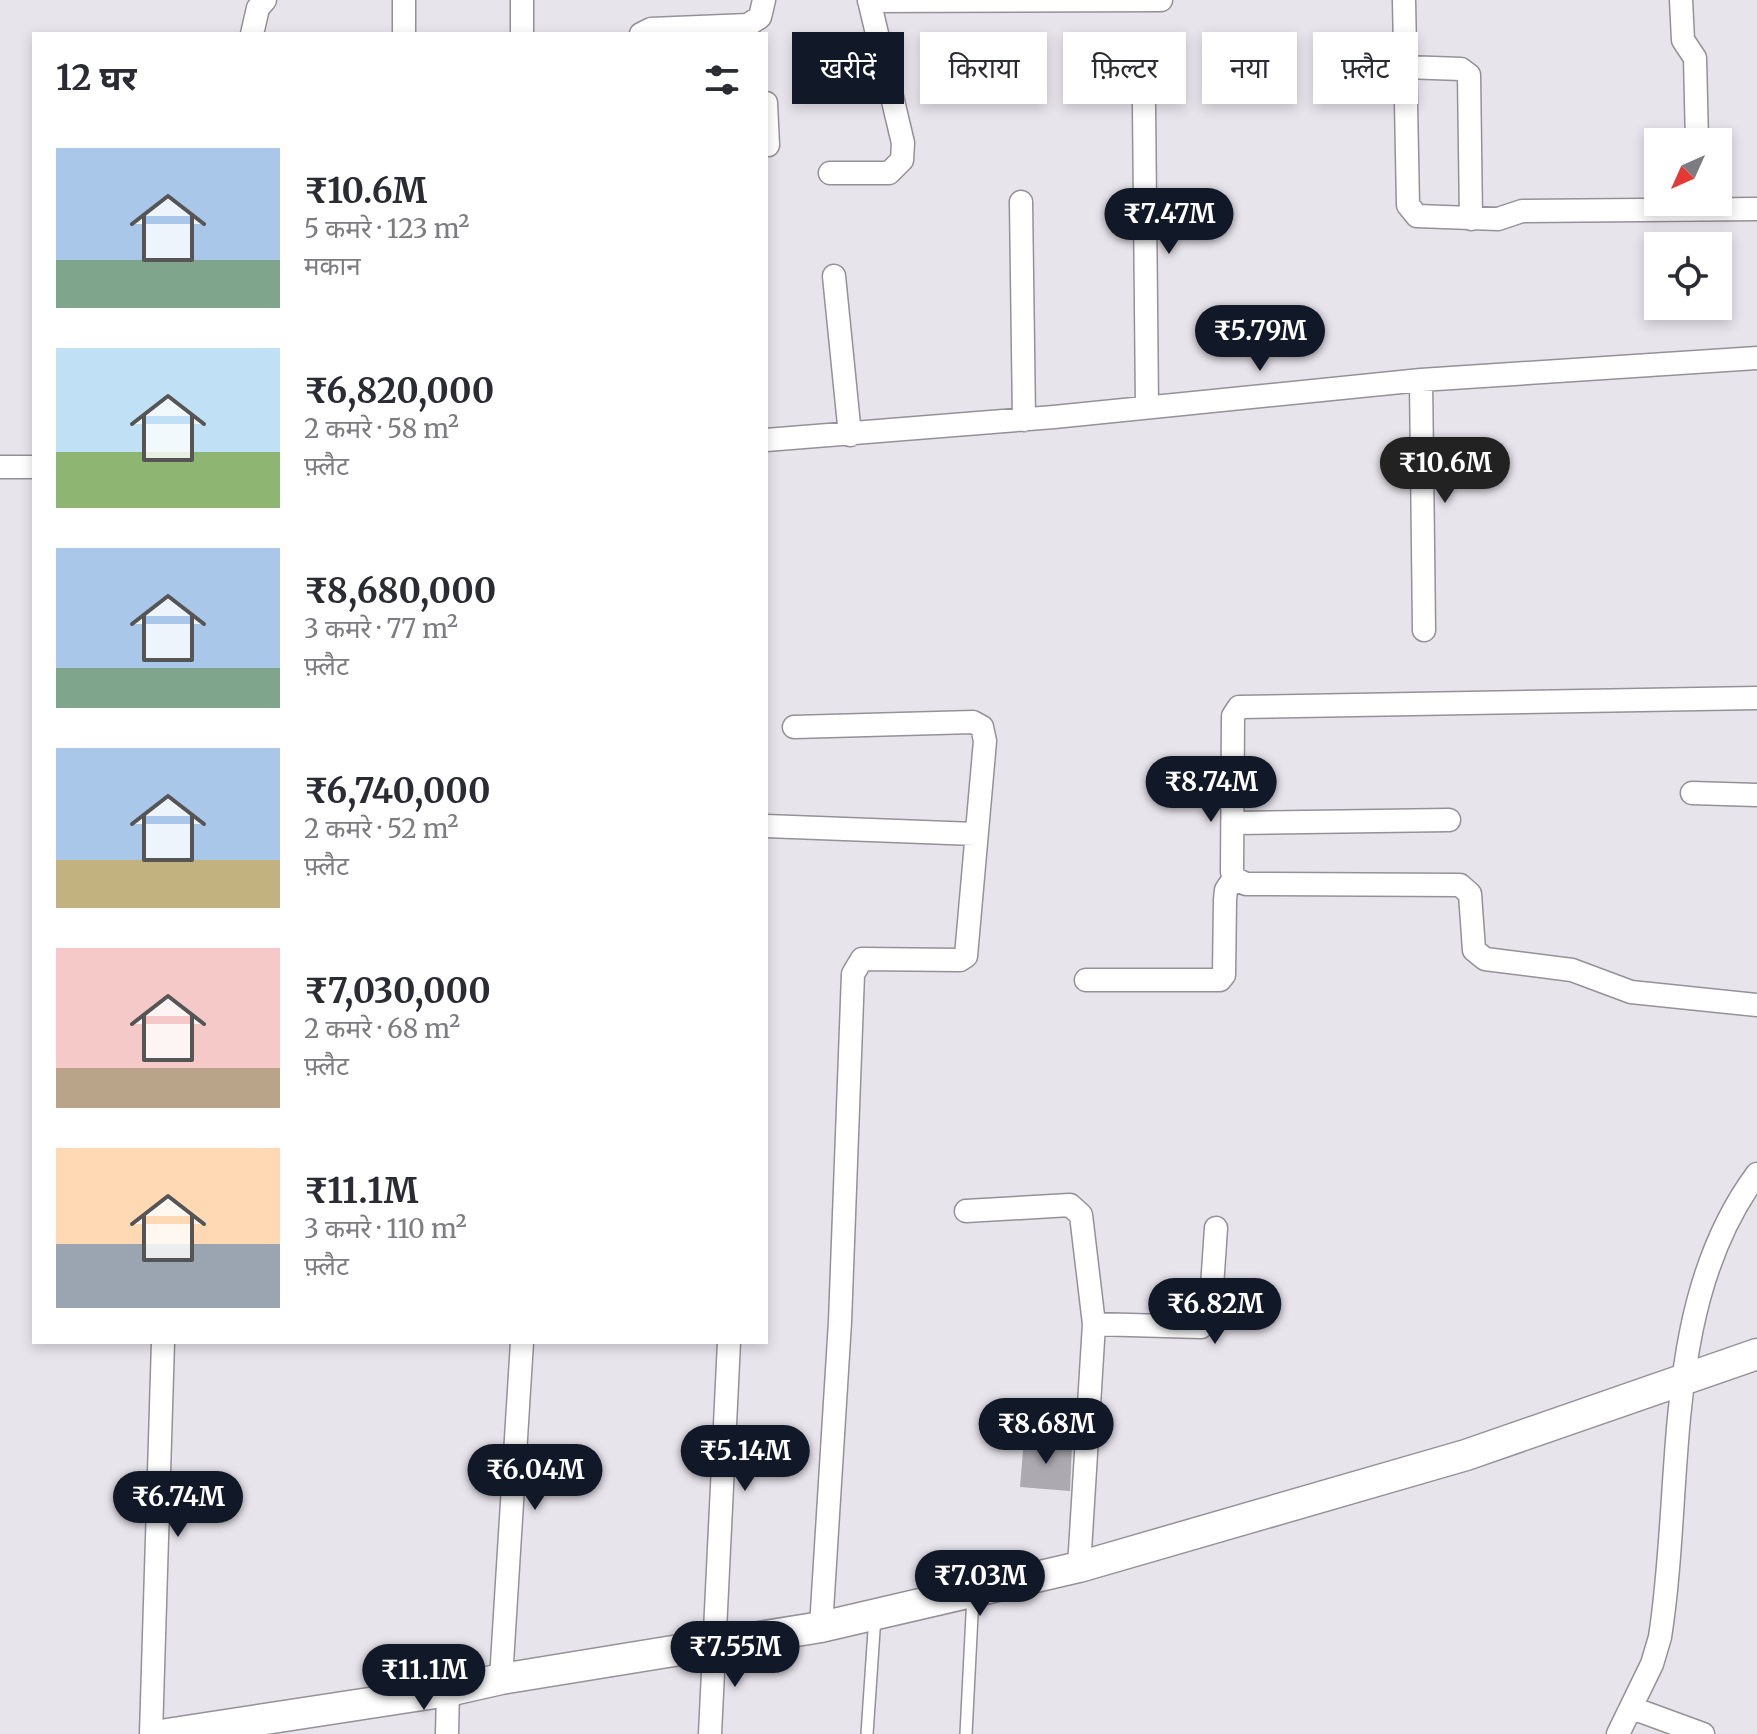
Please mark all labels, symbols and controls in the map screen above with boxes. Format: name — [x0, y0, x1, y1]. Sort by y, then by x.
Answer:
chip: खरीदें — [792, 32, 904, 104]
chip: किराया — [920, 32, 1047, 104]
chip: फ़िल्टर — [1063, 32, 1186, 104]
chip: नया — [1202, 32, 1297, 104]
chip: फ़्लैट — [1313, 32, 1418, 104]
text: 12 घर — [56, 57, 137, 99]
icon: filters — [700, 58, 744, 102]
north arrow — [1644, 128, 1732, 216]
map controls — [1644, 128, 1732, 320]
text: ₹10.6M — [304, 170, 427, 212]
icon: home — [120, 180, 216, 276]
pin: ₹7.47M — [1104, 188, 1234, 256]
text: ₹7.47M — [1122, 197, 1216, 230]
text: 5 कमरे · 123 m² — [304, 212, 469, 245]
button: locate — [1644, 232, 1732, 320]
text: मकान — [304, 249, 361, 282]
pin: ₹5.79M — [1195, 305, 1325, 373]
text: ₹5.79M — [1213, 314, 1307, 347]
text: ₹6,820,000 — [304, 370, 494, 412]
icon: home — [120, 380, 216, 476]
text: 2 कमरे · 58 m² — [304, 412, 459, 445]
pin: ₹10.6M — [1380, 437, 1510, 505]
text: ₹10.6M — [1398, 446, 1492, 479]
text: फ़्लैट — [304, 449, 349, 482]
text: ₹8,680,000 — [304, 570, 496, 612]
icon: home — [120, 580, 216, 676]
text: 3 कमरे · 77 m² — [304, 612, 458, 645]
text: फ़्लैट — [304, 649, 349, 682]
pin: ₹8.74M — [1146, 756, 1276, 824]
text: ₹8.74M — [1164, 765, 1258, 798]
text: ₹6,740,000 — [304, 770, 491, 812]
icon: home — [120, 780, 216, 876]
text: 2 कमरे · 52 m² — [304, 812, 458, 845]
text: फ़्लैट — [304, 849, 349, 882]
text: ₹7,030,000 — [304, 970, 491, 1012]
icon: home — [120, 980, 216, 1076]
text: 2 कमरे · 68 m² — [304, 1012, 460, 1045]
text: फ़्लैट — [304, 1049, 349, 1082]
text: ₹11.1M — [304, 1170, 418, 1212]
icon: home — [120, 1180, 216, 1276]
text: 3 कमरे · 110 m² — [304, 1212, 467, 1245]
text: फ़्लैट — [304, 1249, 349, 1282]
pin: ₹6.82M — [1150, 1278, 1280, 1346]
text: ₹6.82M — [1166, 1287, 1264, 1320]
pin: ₹8.68M — [981, 1398, 1111, 1466]
text: ₹8.68M — [997, 1407, 1095, 1440]
pin: ₹5.14M — [680, 1425, 810, 1493]
text: ₹5.14M — [699, 1434, 791, 1467]
pin: ₹6.04M — [470, 1444, 600, 1512]
text: ₹6.04M — [485, 1453, 585, 1486]
pin: ₹6.74M — [113, 1471, 243, 1539]
text: ₹6.74M — [131, 1480, 225, 1513]
pin: ₹7.03M — [915, 1550, 1045, 1618]
text: ₹7.03M — [933, 1559, 1027, 1592]
pin: ₹7.55M — [670, 1621, 800, 1689]
text: ₹7.55M — [689, 1630, 781, 1663]
pin: ₹11.1M — [359, 1644, 489, 1712]
text: ₹11.1M — [380, 1653, 468, 1686]

